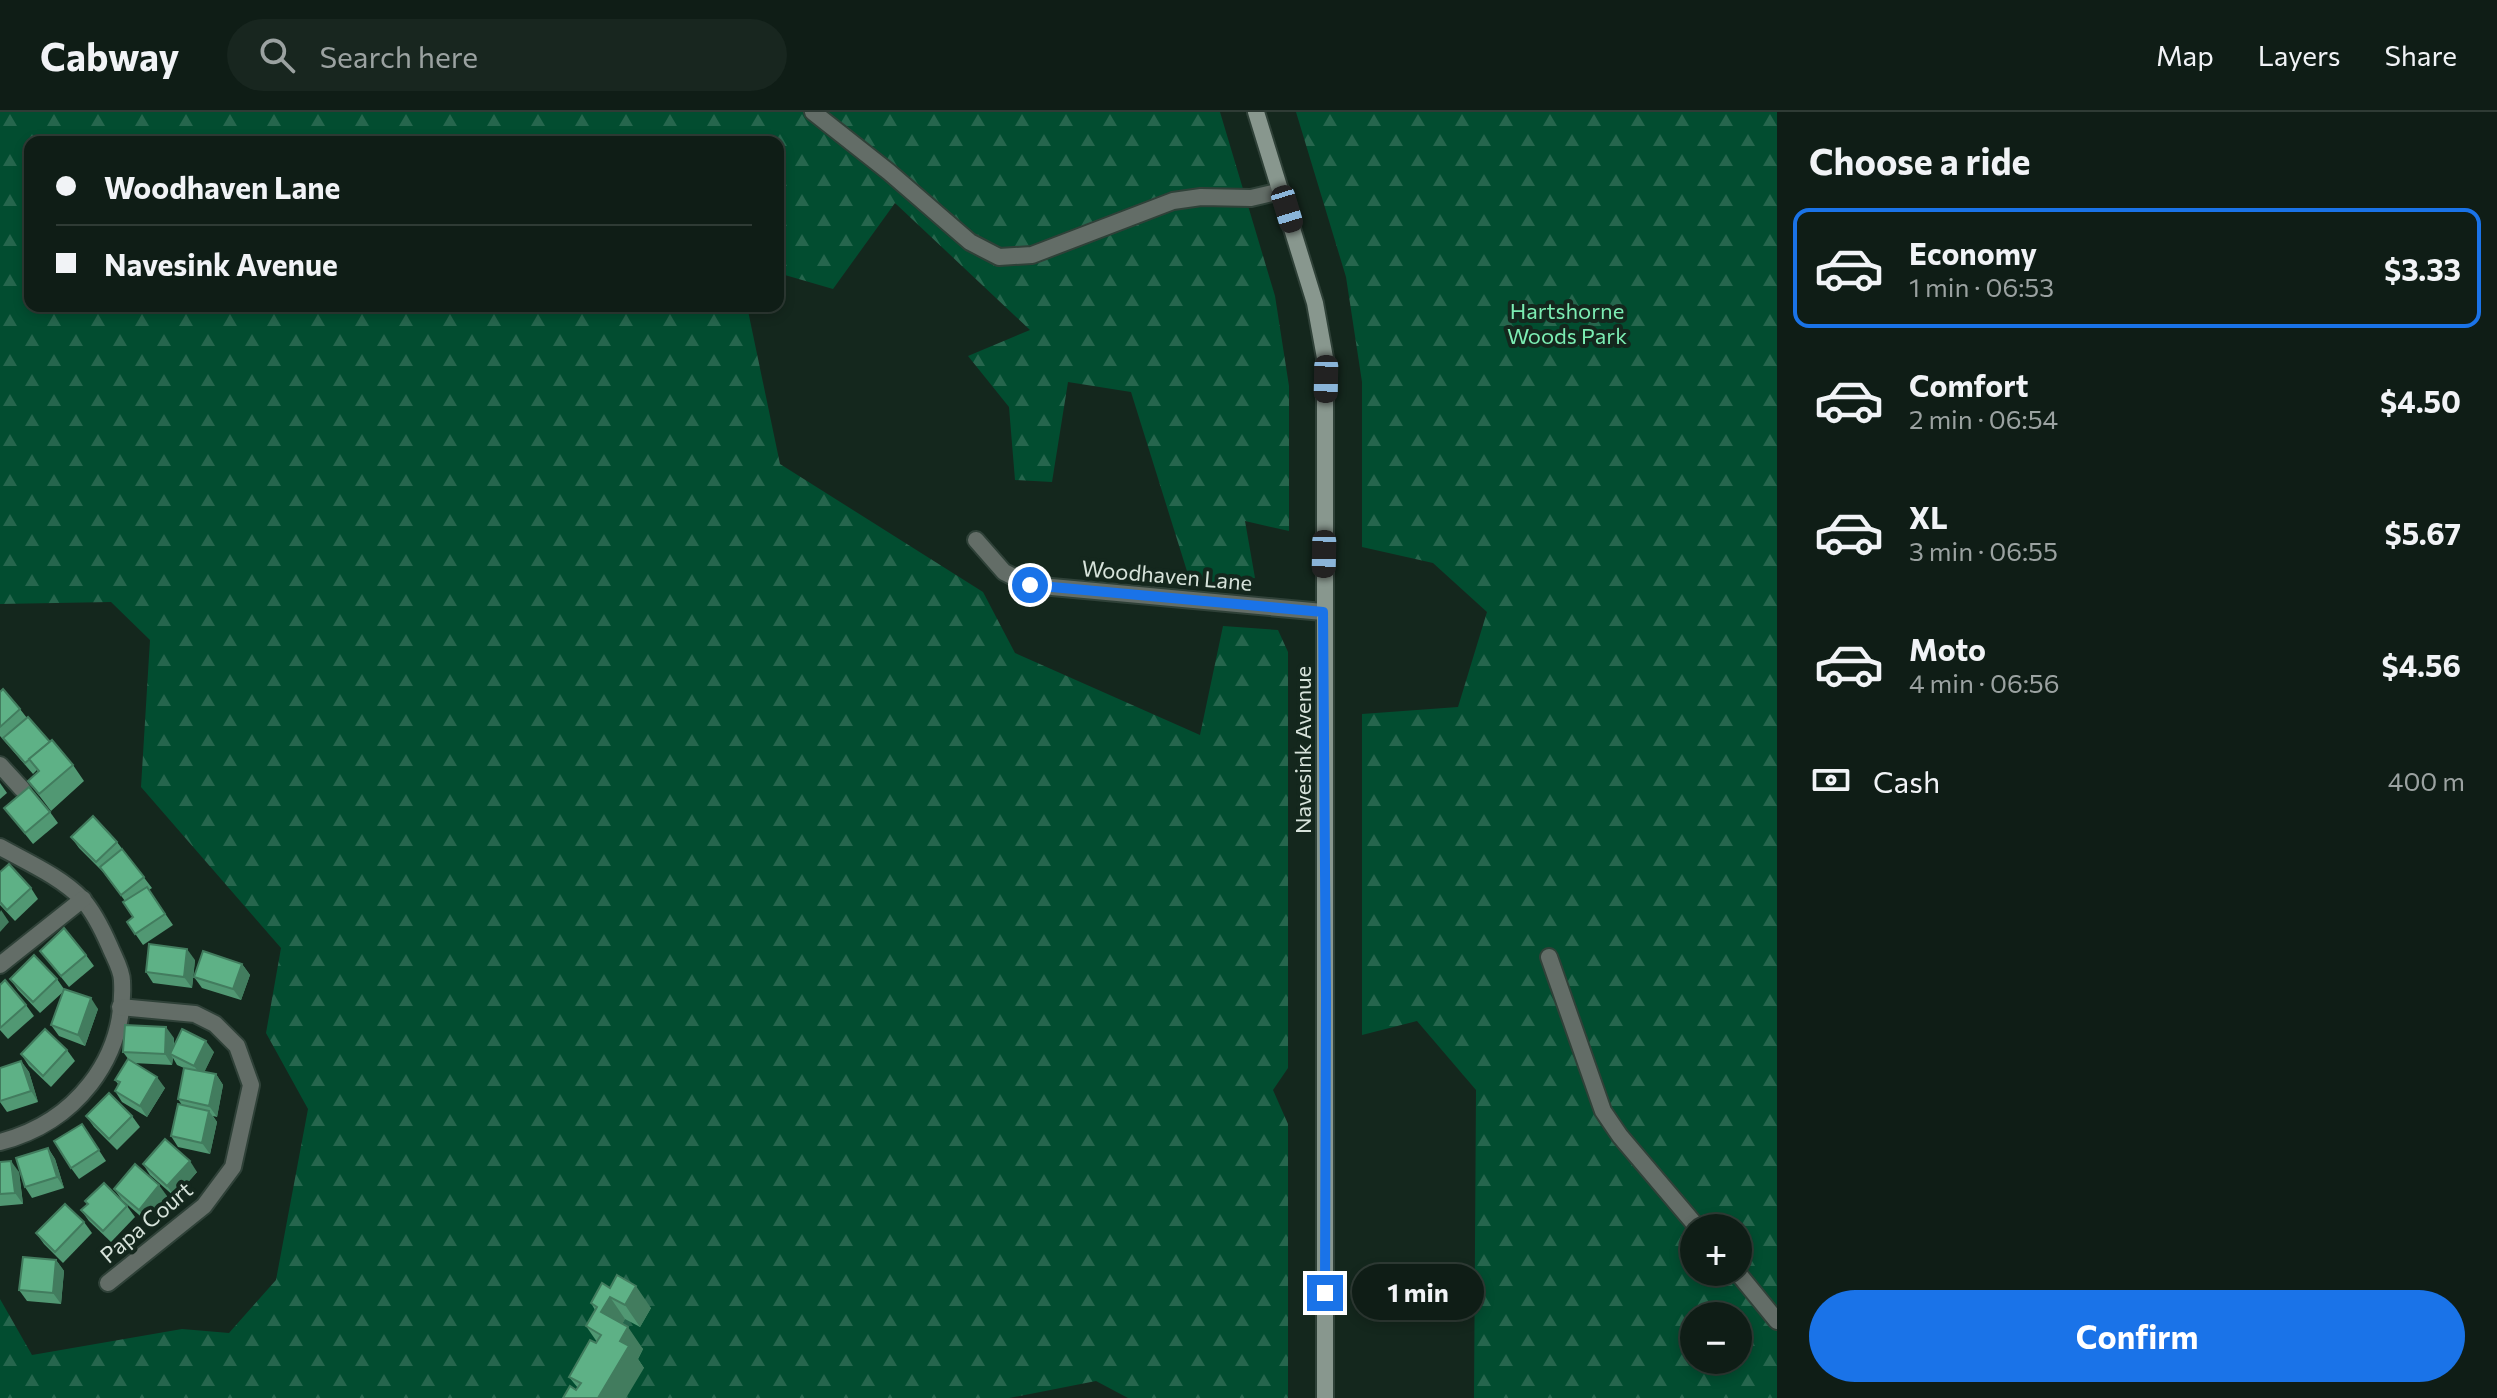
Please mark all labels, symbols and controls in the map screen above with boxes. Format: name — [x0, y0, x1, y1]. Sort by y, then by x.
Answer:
search box — [227, 19, 787, 91]
text: Cabway — [40, 32, 179, 79]
icon: search — [255, 33, 299, 77]
text: Search here — [319, 37, 478, 74]
text: Map — [2156, 38, 2214, 72]
text: Layers — [2258, 38, 2340, 72]
text: Share — [2384, 38, 2457, 72]
text: Choose a ride — [1809, 138, 2030, 182]
text: Woodhaven Lane — [104, 168, 340, 205]
car — [1269, 183, 1305, 235]
icon: car — [1813, 232, 1885, 304]
text: Economy — [1909, 234, 2037, 271]
text: Navesink Avenue — [104, 245, 338, 282]
text: $3.33 — [2384, 250, 2461, 287]
text: 1 min · 06:53 — [1909, 271, 2054, 302]
park label: Hartshorne Woods Park — [1507, 297, 1627, 349]
car — [1314, 355, 1338, 403]
icon: car — [1813, 364, 1885, 436]
text: Comfort — [1909, 366, 2028, 403]
text: $4.50 — [2380, 382, 2461, 419]
text: 2 min · 06:54 — [1909, 403, 2058, 434]
icon: car — [1813, 496, 1885, 568]
text: XL — [1909, 498, 1948, 535]
text: $5.67 — [2384, 514, 2461, 551]
car — [1312, 530, 1336, 578]
text: 3 min · 06:55 — [1909, 535, 2058, 566]
street label: Woodhaven Lane — [1080, 554, 1254, 596]
route start — [1012, 567, 1048, 603]
icon: car — [1813, 628, 1885, 700]
text: Moto — [1909, 630, 1986, 667]
text: $4.56 — [2382, 646, 2461, 683]
street label: Navesink Avenue — [1289, 666, 1316, 834]
text: 4 min · 06:56 — [1909, 667, 2060, 698]
icon: cash — [1809, 758, 1853, 802]
text: Cash — [1873, 762, 1940, 799]
text: 400 m — [2388, 765, 2465, 796]
street label: Papa Court — [94, 1176, 198, 1268]
map controls — [1680, 1214, 1752, 1374]
button: + — [1680, 1214, 1752, 1286]
callout: 1 min — [1353, 1265, 1485, 1321]
route end — [1307, 1275, 1343, 1311]
text: 1 min — [1387, 1276, 1449, 1307]
button: Confirm — [1809, 1290, 2465, 1382]
button: − — [1680, 1302, 1752, 1374]

